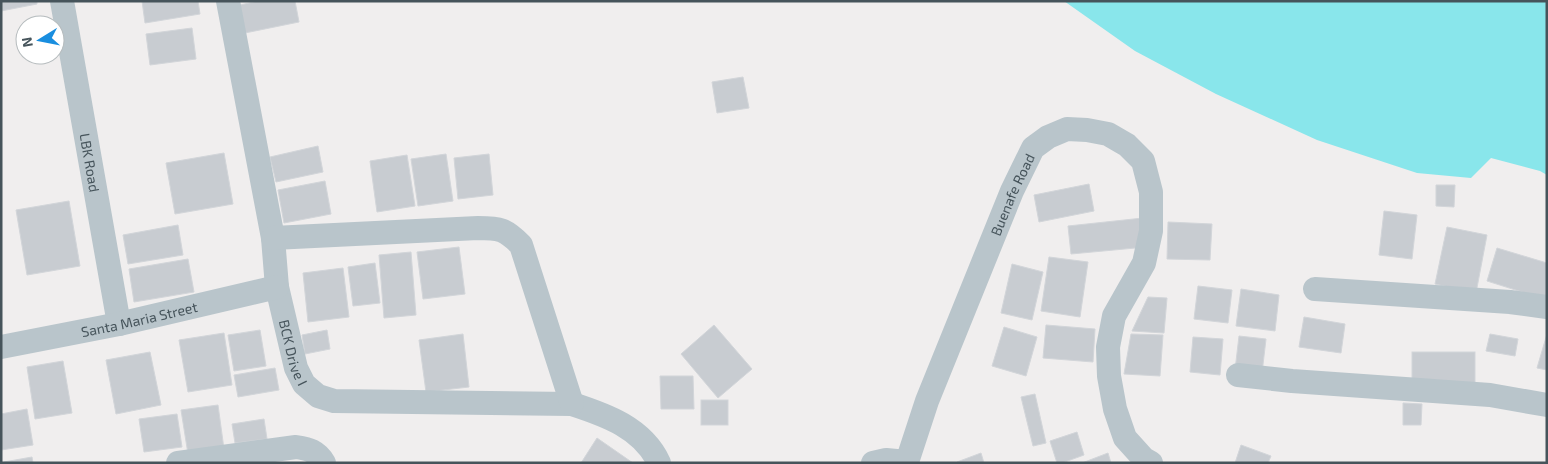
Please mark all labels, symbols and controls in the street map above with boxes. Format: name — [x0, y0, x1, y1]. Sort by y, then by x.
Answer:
north arrow — [15, 15, 65, 65]
text: N — [17, 36, 36, 49]
street label: LBK Road — [77, 132, 104, 193]
street label: Buenafe Road — [986, 151, 1038, 238]
street label: Santa Maria Street — [80, 297, 199, 340]
street label: BCK Drive I — [276, 318, 312, 388]

